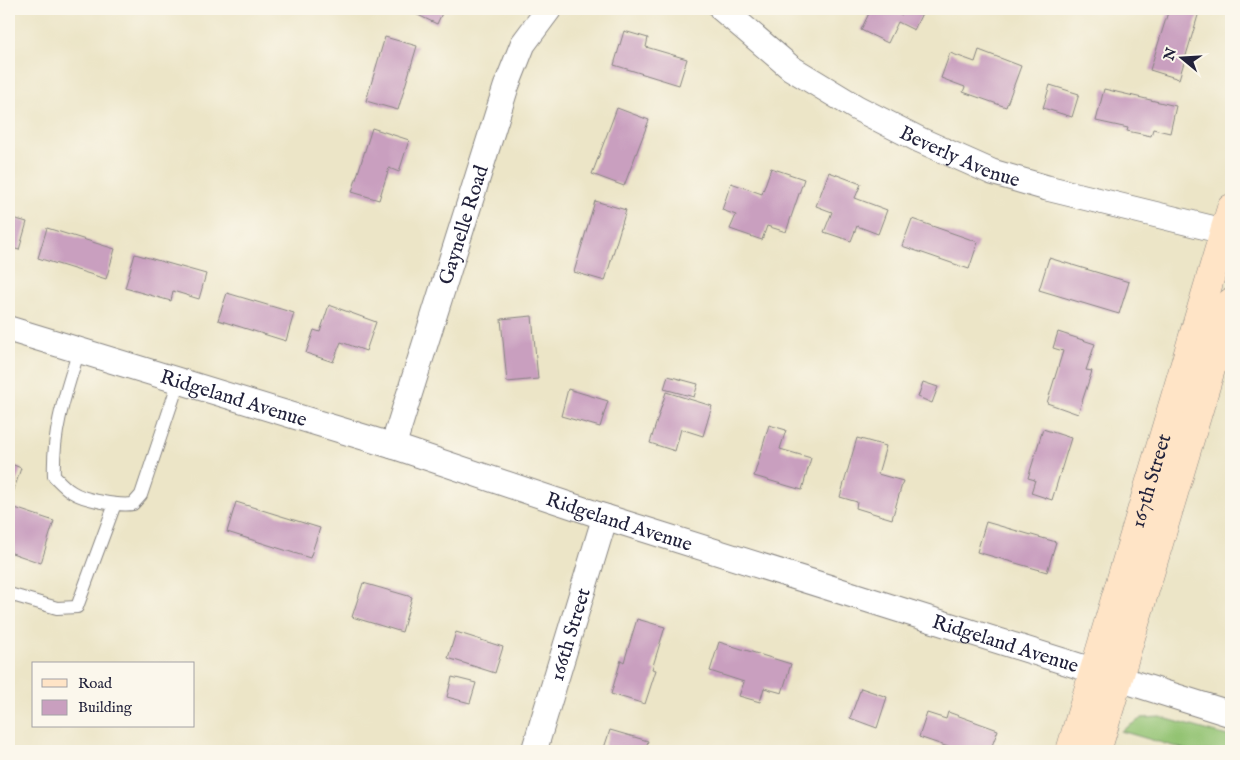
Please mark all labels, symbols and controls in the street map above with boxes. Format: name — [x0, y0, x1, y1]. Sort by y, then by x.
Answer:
north arrow — [1158, 32, 1208, 82]
text: N — [1160, 46, 1181, 64]
street label: Beverly Avenue — [895, 121, 1023, 193]
street label: Gaynelle Road — [434, 162, 495, 288]
street label: Ridgeland Avenue — [157, 365, 310, 433]
street label: 167th Street — [1126, 431, 1177, 531]
street label: Ridgeland Avenue — [543, 487, 695, 558]
street label: 166th Street — [545, 585, 597, 684]
street label: Ridgeland Avenue — [929, 610, 1081, 679]
legend — [32, 662, 195, 728]
text: Road — [78, 674, 113, 693]
text: Building — [78, 698, 133, 717]

